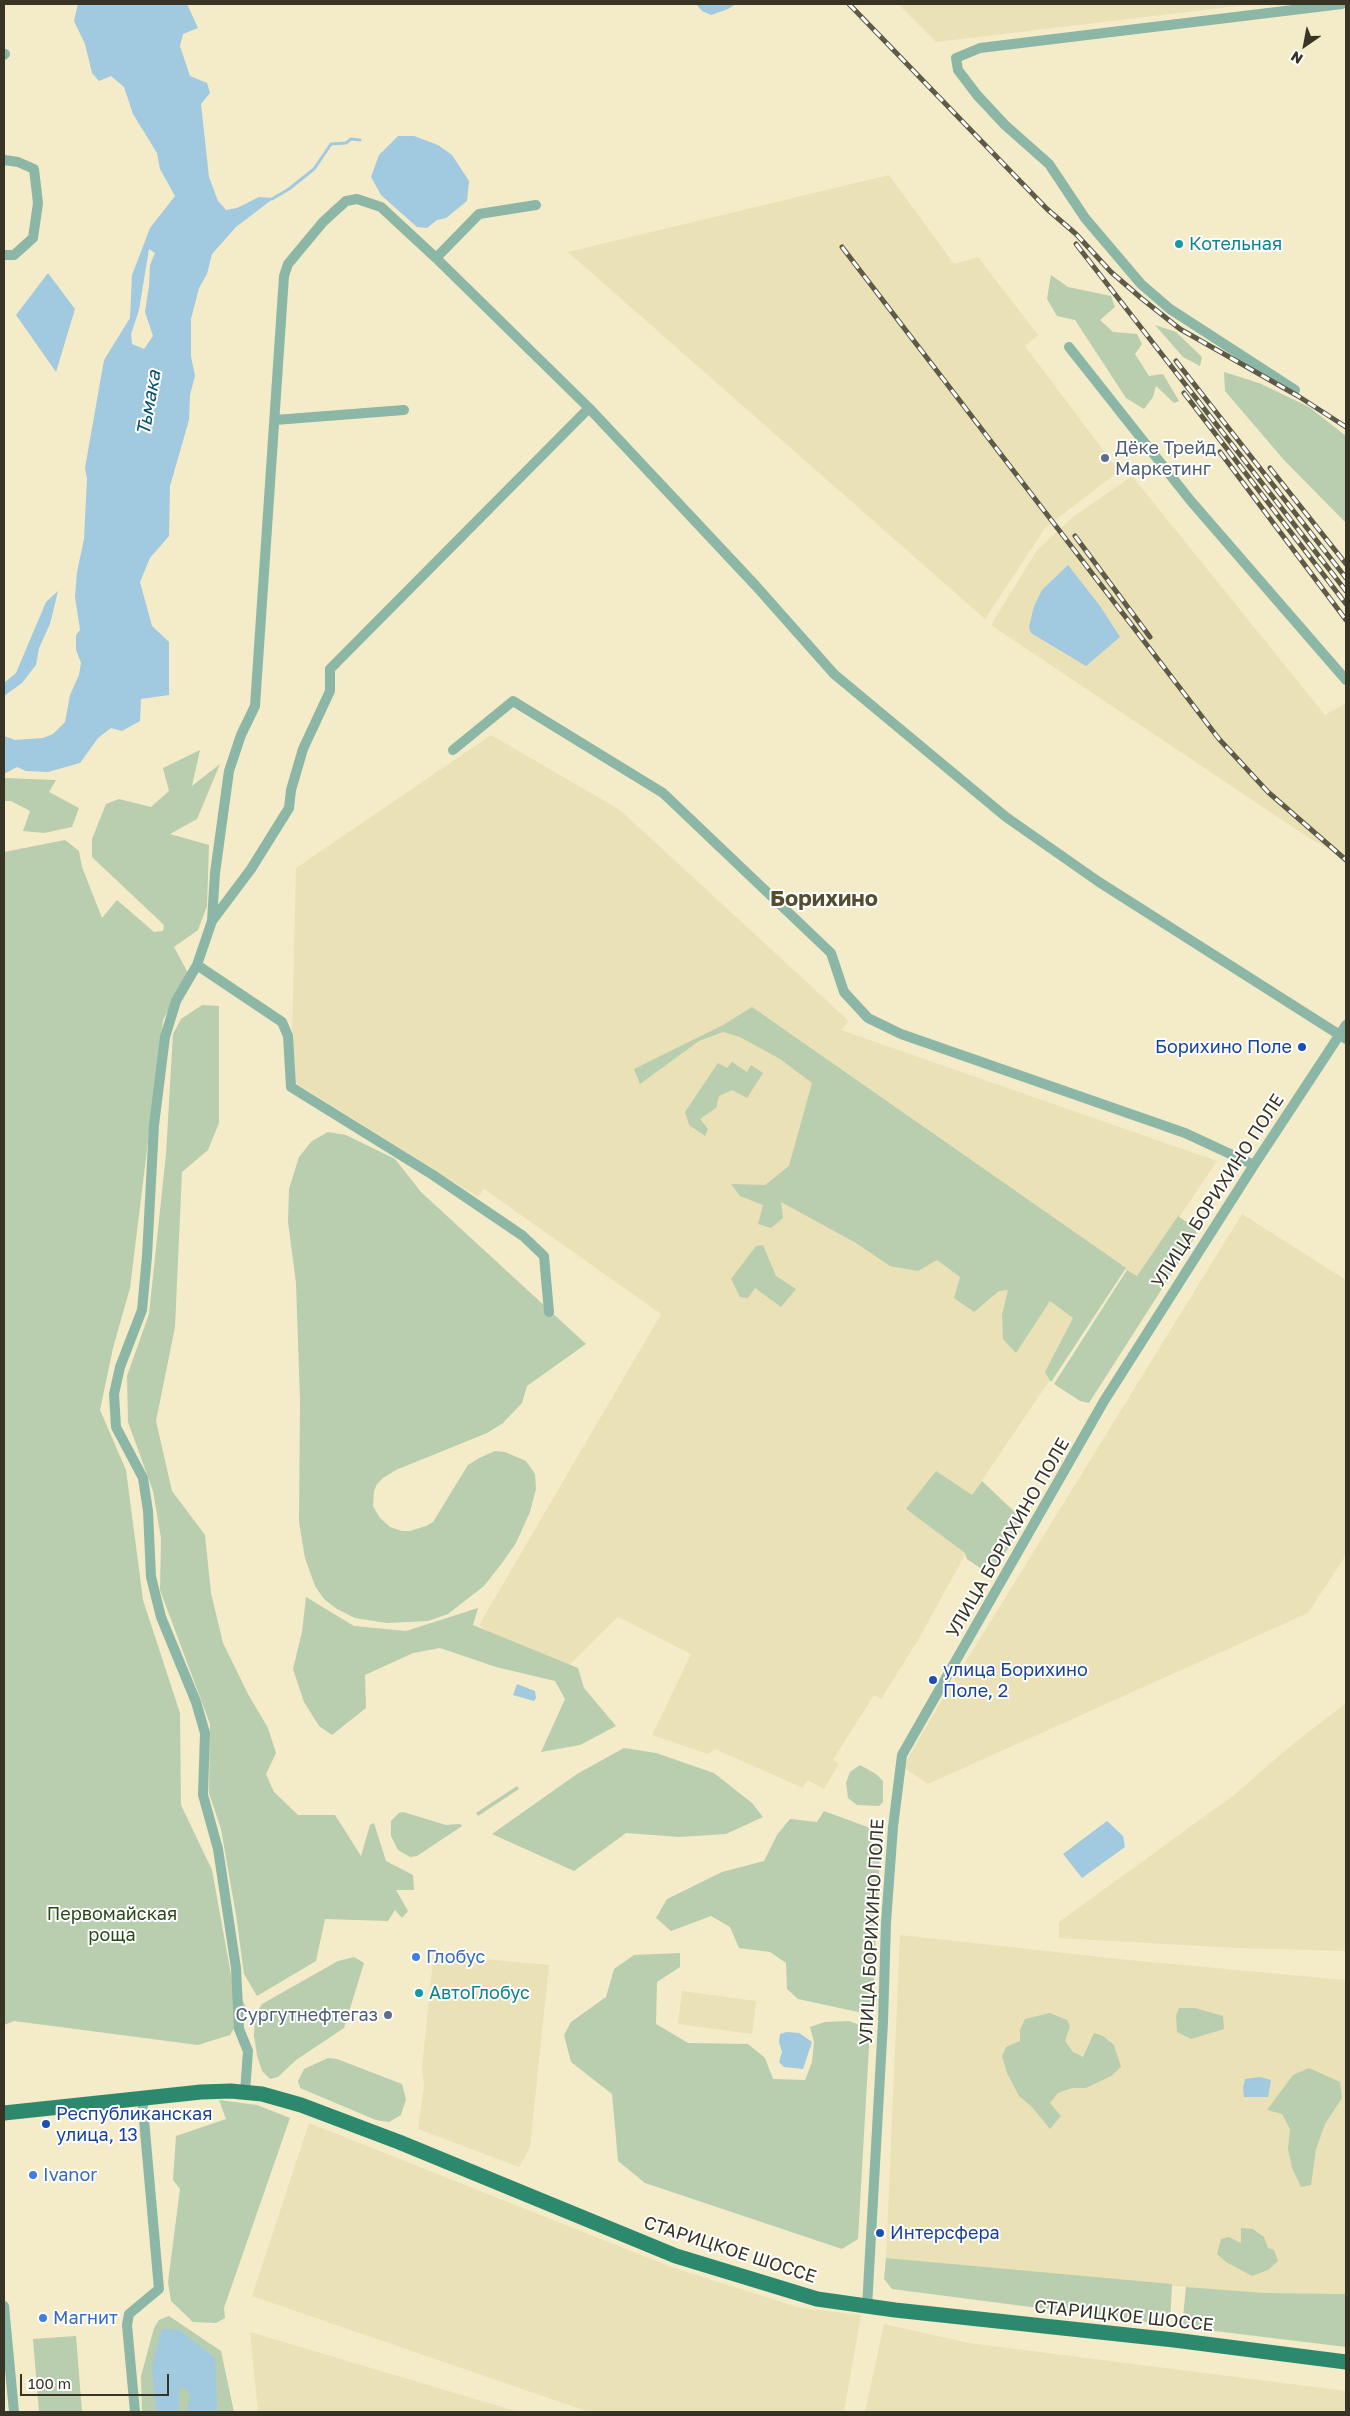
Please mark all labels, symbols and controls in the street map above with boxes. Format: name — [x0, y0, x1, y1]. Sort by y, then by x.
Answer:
north arrow — [1280, 20, 1330, 70]
text: N — [1287, 48, 1306, 68]
place label: Котельная — [1189, 233, 1282, 255]
marker: Котельная — [1173, 238, 1185, 250]
water label: Тьмака — [132, 369, 166, 437]
place label: Дёке Трейд Маркетинг — [1115, 437, 1216, 479]
marker: Дёке Трейд Маркетинг — [1099, 452, 1111, 464]
district label: Борихино — [770, 886, 878, 912]
place label: Борихино Поле — [1155, 1036, 1292, 1058]
marker: Борихино Поле — [1296, 1041, 1308, 1053]
street label: УЛИЦА БОРИХИНО ПОЛЕ — [1147, 1090, 1289, 1292]
street label: УЛИЦА БОРИХИНО ПОЛЕ — [942, 1434, 1074, 1642]
place label: улица Борихино Поле, 2 — [943, 1659, 1088, 1702]
marker: улица Борихино Поле, 2 — [927, 1674, 939, 1686]
street label: УЛИЦА БОРИХИНО ПОЛЕ — [855, 1818, 889, 2046]
park label: Первомайская роща — [47, 1903, 177, 1946]
place label: Глобус — [426, 1946, 485, 1968]
marker: Глобус — [410, 1951, 422, 1963]
place label: АвтоГлобус — [429, 1982, 530, 2004]
marker: АвтоГлобус — [413, 1987, 425, 1999]
place label: Сургутнефтегаз — [236, 2004, 378, 2026]
marker: Сургутнефтегаз — [382, 2009, 394, 2021]
place label: Республиканская улица, 13 — [56, 2103, 213, 2146]
marker: Республиканская улица, 13 — [40, 2118, 52, 2130]
place label: Ivanor — [43, 2164, 97, 2186]
marker: Ivanor — [27, 2169, 39, 2181]
street label: СТАРИЦКОЕ ШОССЕ — [641, 2212, 819, 2288]
place label: Интерсфера — [890, 2222, 1000, 2244]
marker: Интерсфера — [874, 2227, 886, 2239]
street label: СТАРИЦКОЕ ШОССЕ — [1033, 2296, 1215, 2336]
place label: Магнит — [53, 2307, 118, 2329]
marker: Магнит — [37, 2312, 49, 2324]
scale bar — [22, 2364, 171, 2396]
text: 100 m — [28, 2374, 71, 2392]

